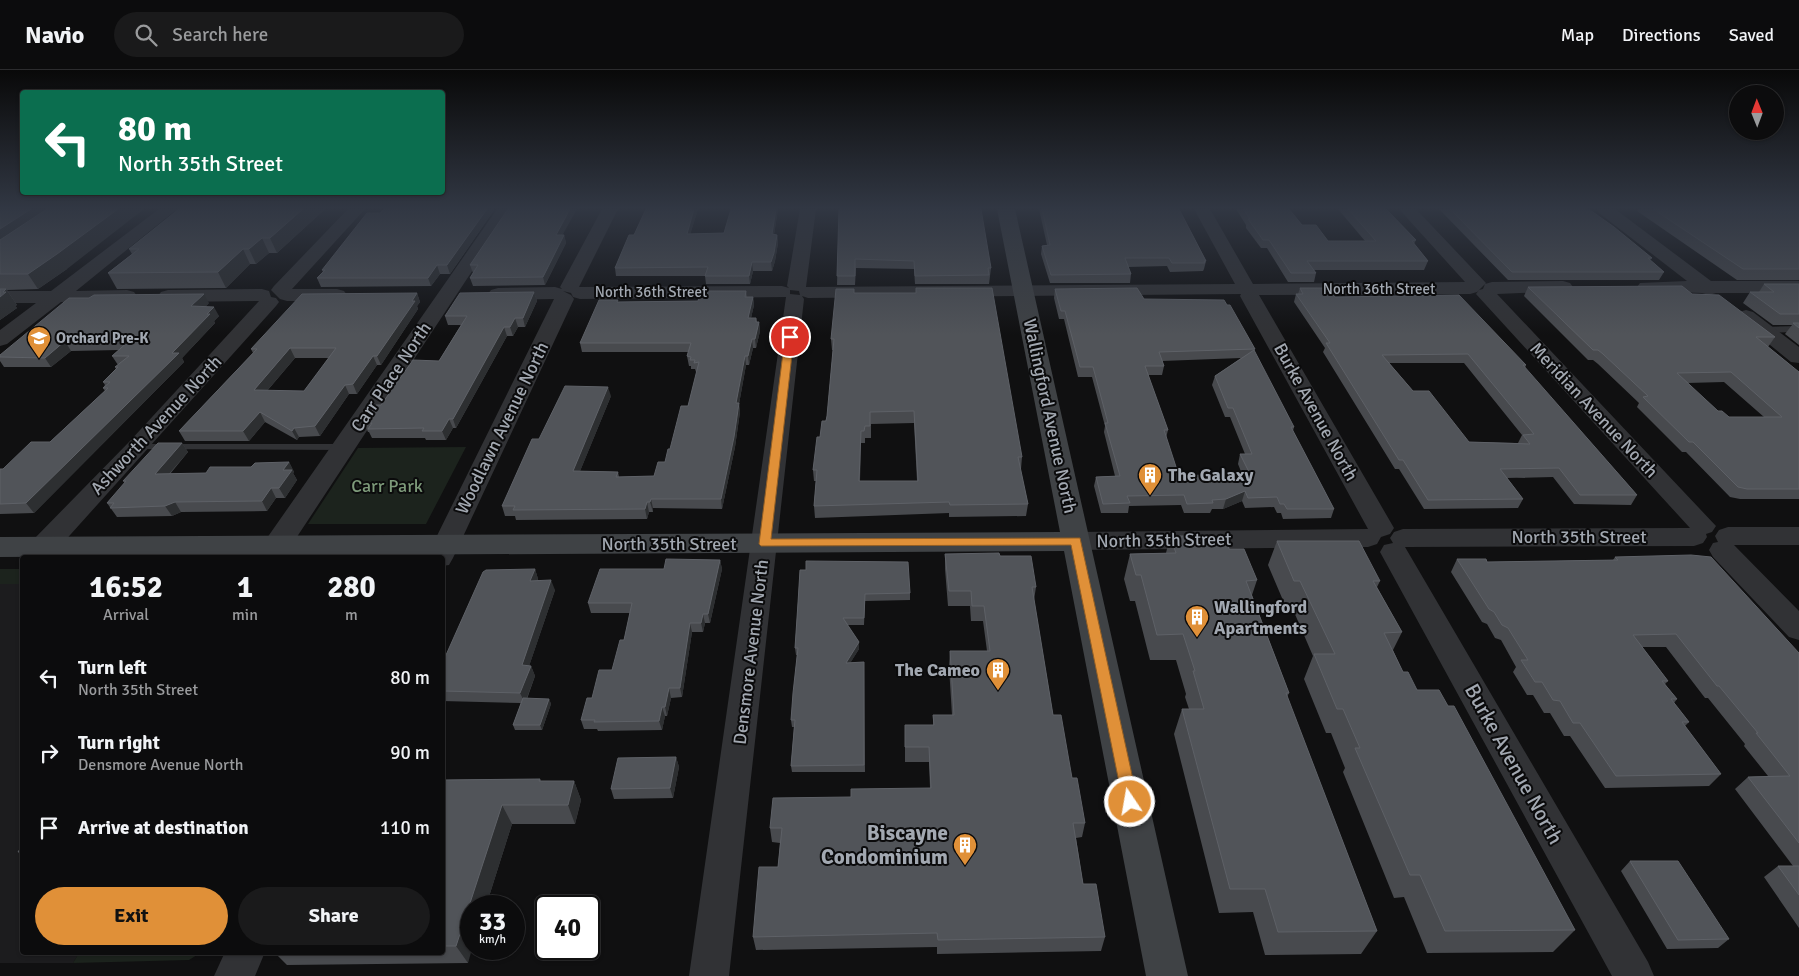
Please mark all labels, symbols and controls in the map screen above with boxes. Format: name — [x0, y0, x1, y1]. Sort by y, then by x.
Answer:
search box — [114, 12, 464, 57]
text: Navio — [25, 20, 84, 50]
icon: search — [132, 21, 160, 49]
text: Search here — [172, 23, 268, 47]
text: Map — [1561, 24, 1594, 46]
text: Directions — [1622, 24, 1701, 46]
text: Saved — [1729, 24, 1774, 46]
north arrow — [1729, 85, 1784, 140]
map controls — [1729, 85, 1784, 140]
text: 80 m — [118, 107, 192, 150]
icon: left — [35, 110, 100, 175]
text: North 35th Street — [118, 150, 283, 177]
street label: North 36th Street — [1323, 280, 1435, 298]
street label: North 36th Street — [595, 283, 707, 301]
pin — [769, 316, 811, 358]
street label: Wallingford Avenue North — [1019, 317, 1081, 515]
street label: Carr Place North — [346, 318, 436, 436]
icon: arrive — [776, 323, 804, 351]
school or university icon: Orchard Pre-K — [26, 325, 52, 359]
place label: Orchard Pre-K — [56, 329, 149, 347]
street label: Woodlawn Avenue North — [451, 338, 553, 518]
street label: Meridian Avenue North — [1525, 338, 1663, 482]
street label: Burke Avenue North — [1269, 339, 1363, 485]
street label: Ashworth Avenue North — [86, 351, 226, 499]
building icon: The Galaxy — [1137, 462, 1163, 496]
place label: The Galaxy — [1168, 464, 1253, 486]
park label: Carr Park — [351, 475, 423, 497]
street label: North 35th Street — [1511, 526, 1647, 548]
street label: North 35th Street — [1096, 528, 1232, 552]
street label: North 35th Street — [601, 533, 737, 555]
street label: Densmore Avenue North — [729, 558, 773, 746]
text: 16:52 — [89, 569, 163, 606]
text: 1 — [237, 569, 253, 606]
text: 280 — [327, 569, 376, 606]
place label: Wallingford Apartments — [1214, 596, 1307, 639]
building icon: Wallingford Apartments — [1184, 604, 1210, 638]
text: Arrival — [103, 605, 149, 625]
text: min — [232, 605, 258, 625]
text: m — [345, 605, 358, 625]
text: Turn left — [78, 656, 147, 680]
building icon: The Cameo — [985, 657, 1011, 691]
place label: The Cameo — [895, 659, 980, 681]
icon: left — [35, 664, 63, 692]
text: 80 m — [390, 666, 430, 690]
street label: Burke Avenue North — [1459, 679, 1569, 849]
text: North 35th Street — [78, 680, 198, 700]
text: Turn right — [78, 731, 160, 755]
icon: right — [35, 739, 63, 767]
text: 90 m — [390, 741, 430, 765]
text: Densmore Avenue North — [78, 755, 244, 775]
position arrow — [1103, 775, 1155, 827]
icon: arrive — [35, 814, 63, 842]
text: Arrive at destination — [78, 816, 249, 840]
text: 110 m — [380, 816, 430, 840]
place label: Biscayne Condominium — [821, 820, 948, 870]
building icon: Biscayne Condominium — [952, 832, 978, 866]
button: Exit — [35, 887, 228, 945]
button: Share — [238, 887, 430, 945]
speed limit sign: 40 — [535, 895, 600, 960]
text: 33 — [479, 906, 506, 937]
text: km/h — [479, 932, 506, 947]

